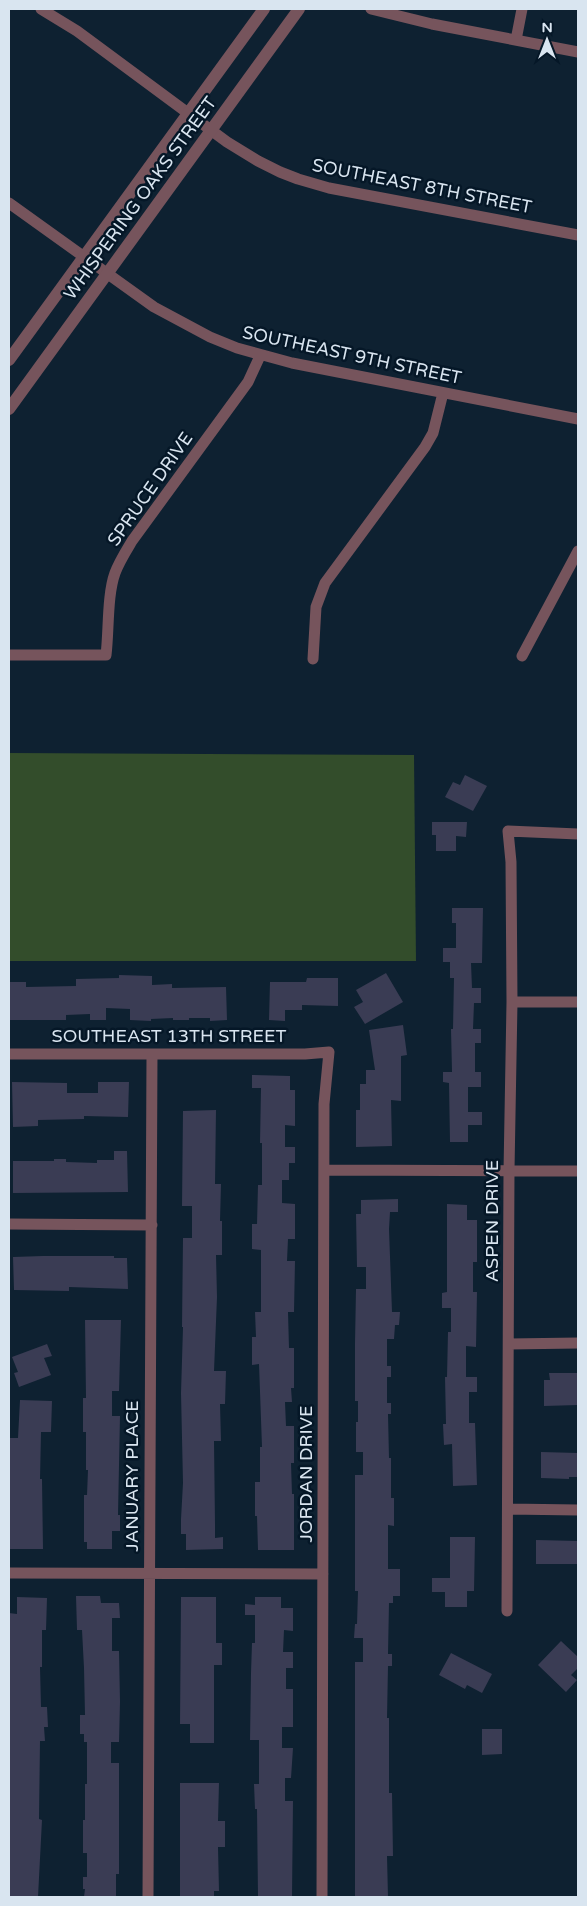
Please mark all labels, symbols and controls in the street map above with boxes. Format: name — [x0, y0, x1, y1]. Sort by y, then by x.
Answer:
north arrow — [522, 15, 572, 65]
text: N — [541, 19, 553, 36]
street label: WHISPERING OAKS STREET — [59, 92, 221, 304]
street label: SOUTHEAST 8TH STREET — [310, 154, 534, 218]
street label: SOUTHEAST 9TH STREET — [240, 321, 464, 389]
street label: SPRUCE DRIVE — [103, 428, 197, 550]
street label: SOUTHEAST 13TH STREET — [52, 1025, 286, 1047]
street label: ASPEN DRIVE — [481, 1160, 503, 1282]
street label: JANUARY PLACE — [121, 1400, 143, 1552]
street label: JORDAN DRIVE — [295, 1405, 317, 1543]

